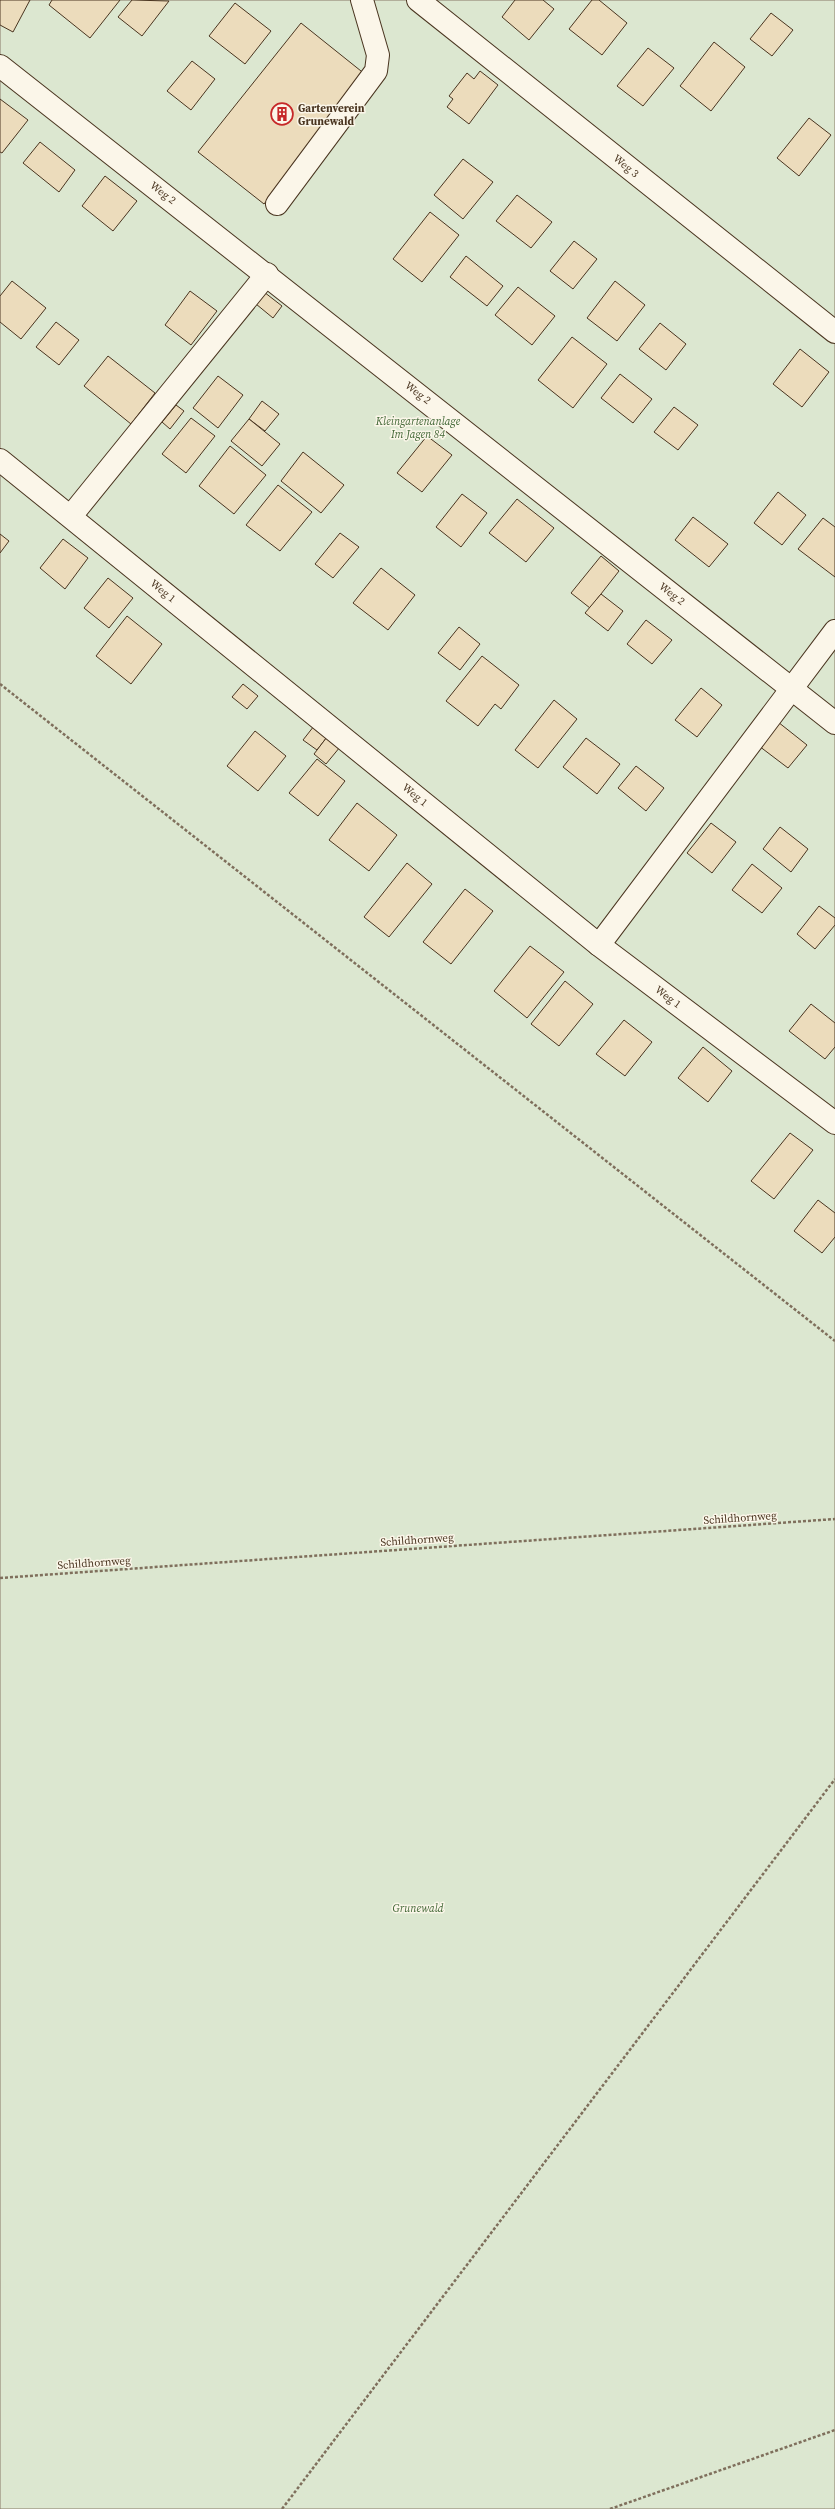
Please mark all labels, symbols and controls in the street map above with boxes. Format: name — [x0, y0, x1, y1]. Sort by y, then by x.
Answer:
building icon: Gartenverein Grunewald — [269, 101, 295, 127]
place label: Gartenverein Grunewald — [298, 101, 365, 129]
street label: Weg 3 — [610, 151, 642, 181]
street label: Weg 2 — [147, 178, 180, 208]
street label: Weg 2 — [402, 378, 435, 408]
park label: Kleingartenanlage Im Jagen 84 — [375, 414, 461, 442]
street label: Weg 1 — [147, 576, 179, 606]
street label: Weg 2 — [656, 579, 689, 609]
street label: Weg 1 — [399, 780, 431, 810]
street label: Weg 1 — [652, 982, 684, 1012]
street label: Schildhornweg — [703, 1508, 777, 1528]
street label: Schildhornweg — [380, 1530, 454, 1550]
street label: Schildhornweg — [57, 1553, 131, 1573]
park label: Grunewald — [392, 1901, 444, 1916]

